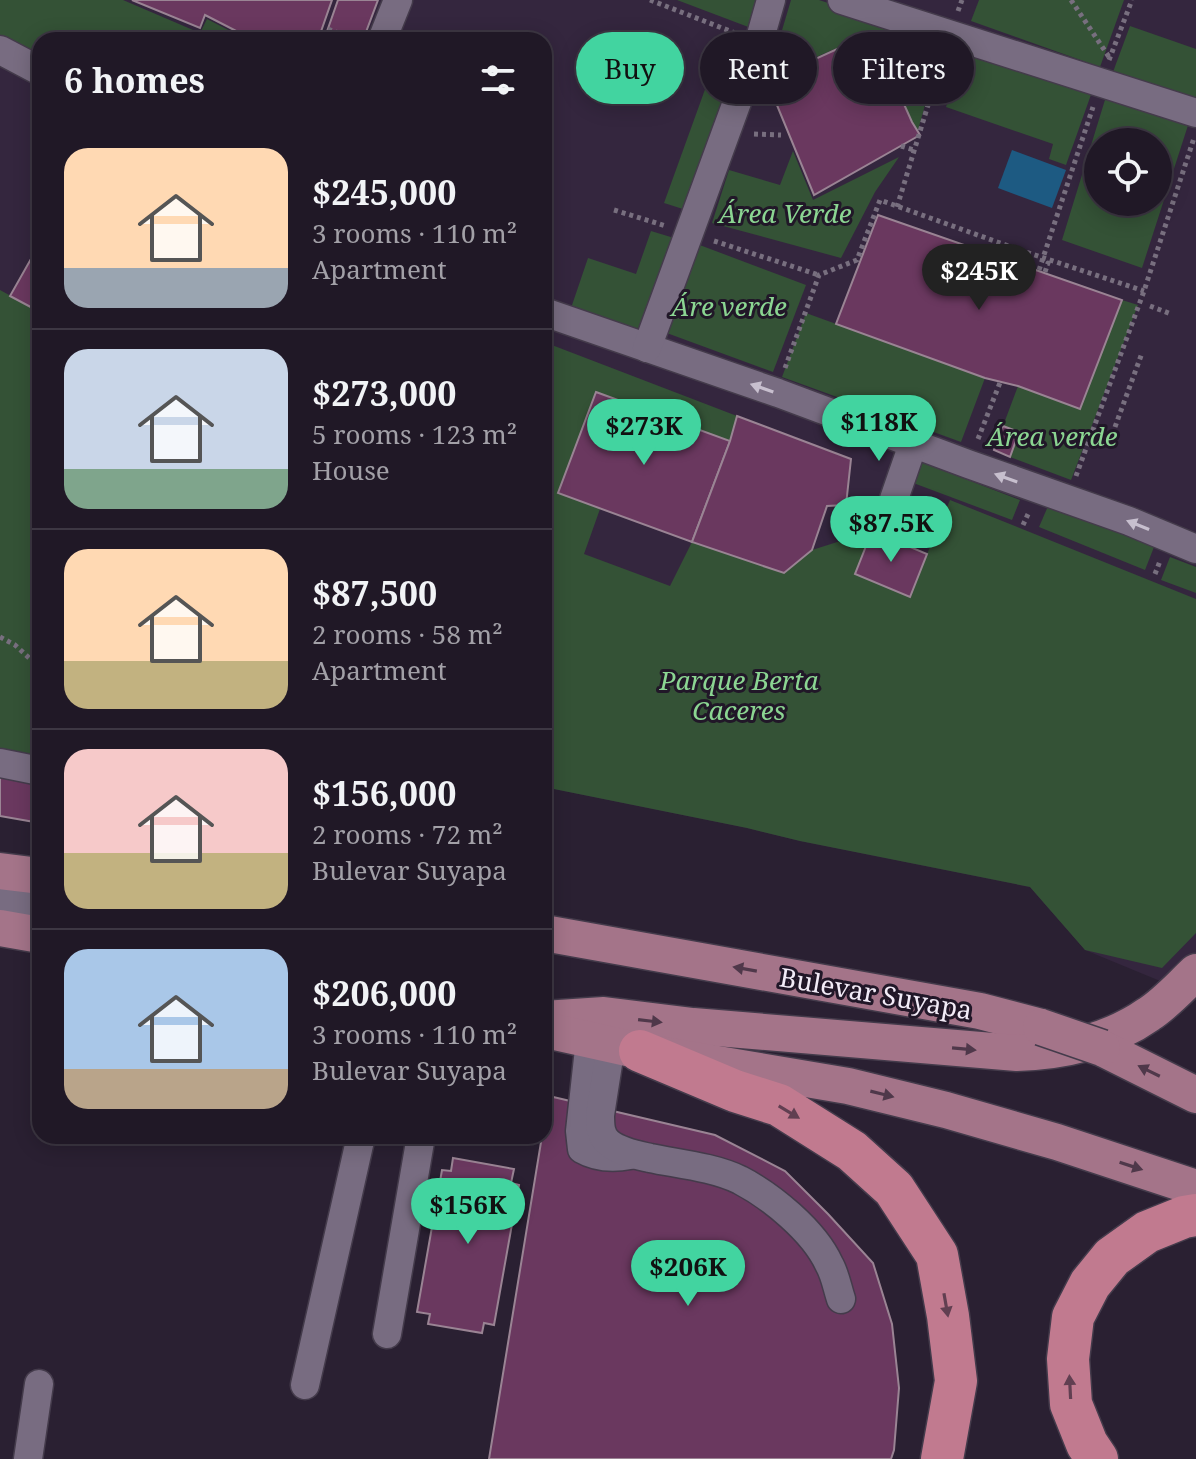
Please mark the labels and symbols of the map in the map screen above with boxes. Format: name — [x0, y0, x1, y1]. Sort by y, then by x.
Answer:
park label: Área Verde — [717, 195, 852, 231]
pin: $245K — [923, 244, 1035, 312]
park label: Áre verde — [669, 288, 787, 324]
one-way arrow — [750, 381, 774, 393]
pin: $118K — [823, 395, 935, 463]
pin: $273K — [588, 399, 700, 467]
park label: Área verde — [985, 418, 1118, 454]
one-way arrow — [994, 471, 1018, 483]
pin: $87.5K — [826, 496, 956, 564]
one-way arrow — [1126, 519, 1150, 532]
park label: Parque Berta Caceres — [658, 662, 819, 728]
street label: Bulevar Suyapa — [777, 958, 975, 1028]
one-way arrow — [732, 962, 757, 974]
one-way arrow — [637, 1014, 662, 1027]
one-way arrow — [952, 1043, 977, 1056]
one-way arrow — [1137, 1065, 1160, 1078]
one-way arrow — [869, 1089, 894, 1101]
one-way arrow — [778, 1104, 801, 1119]
one-way arrow — [1120, 1161, 1144, 1173]
pin: $156K — [412, 1178, 524, 1246]
pin: $206K — [632, 1240, 744, 1308]
one-way arrow — [941, 1293, 953, 1318]
one-way arrow — [1063, 1374, 1076, 1399]

